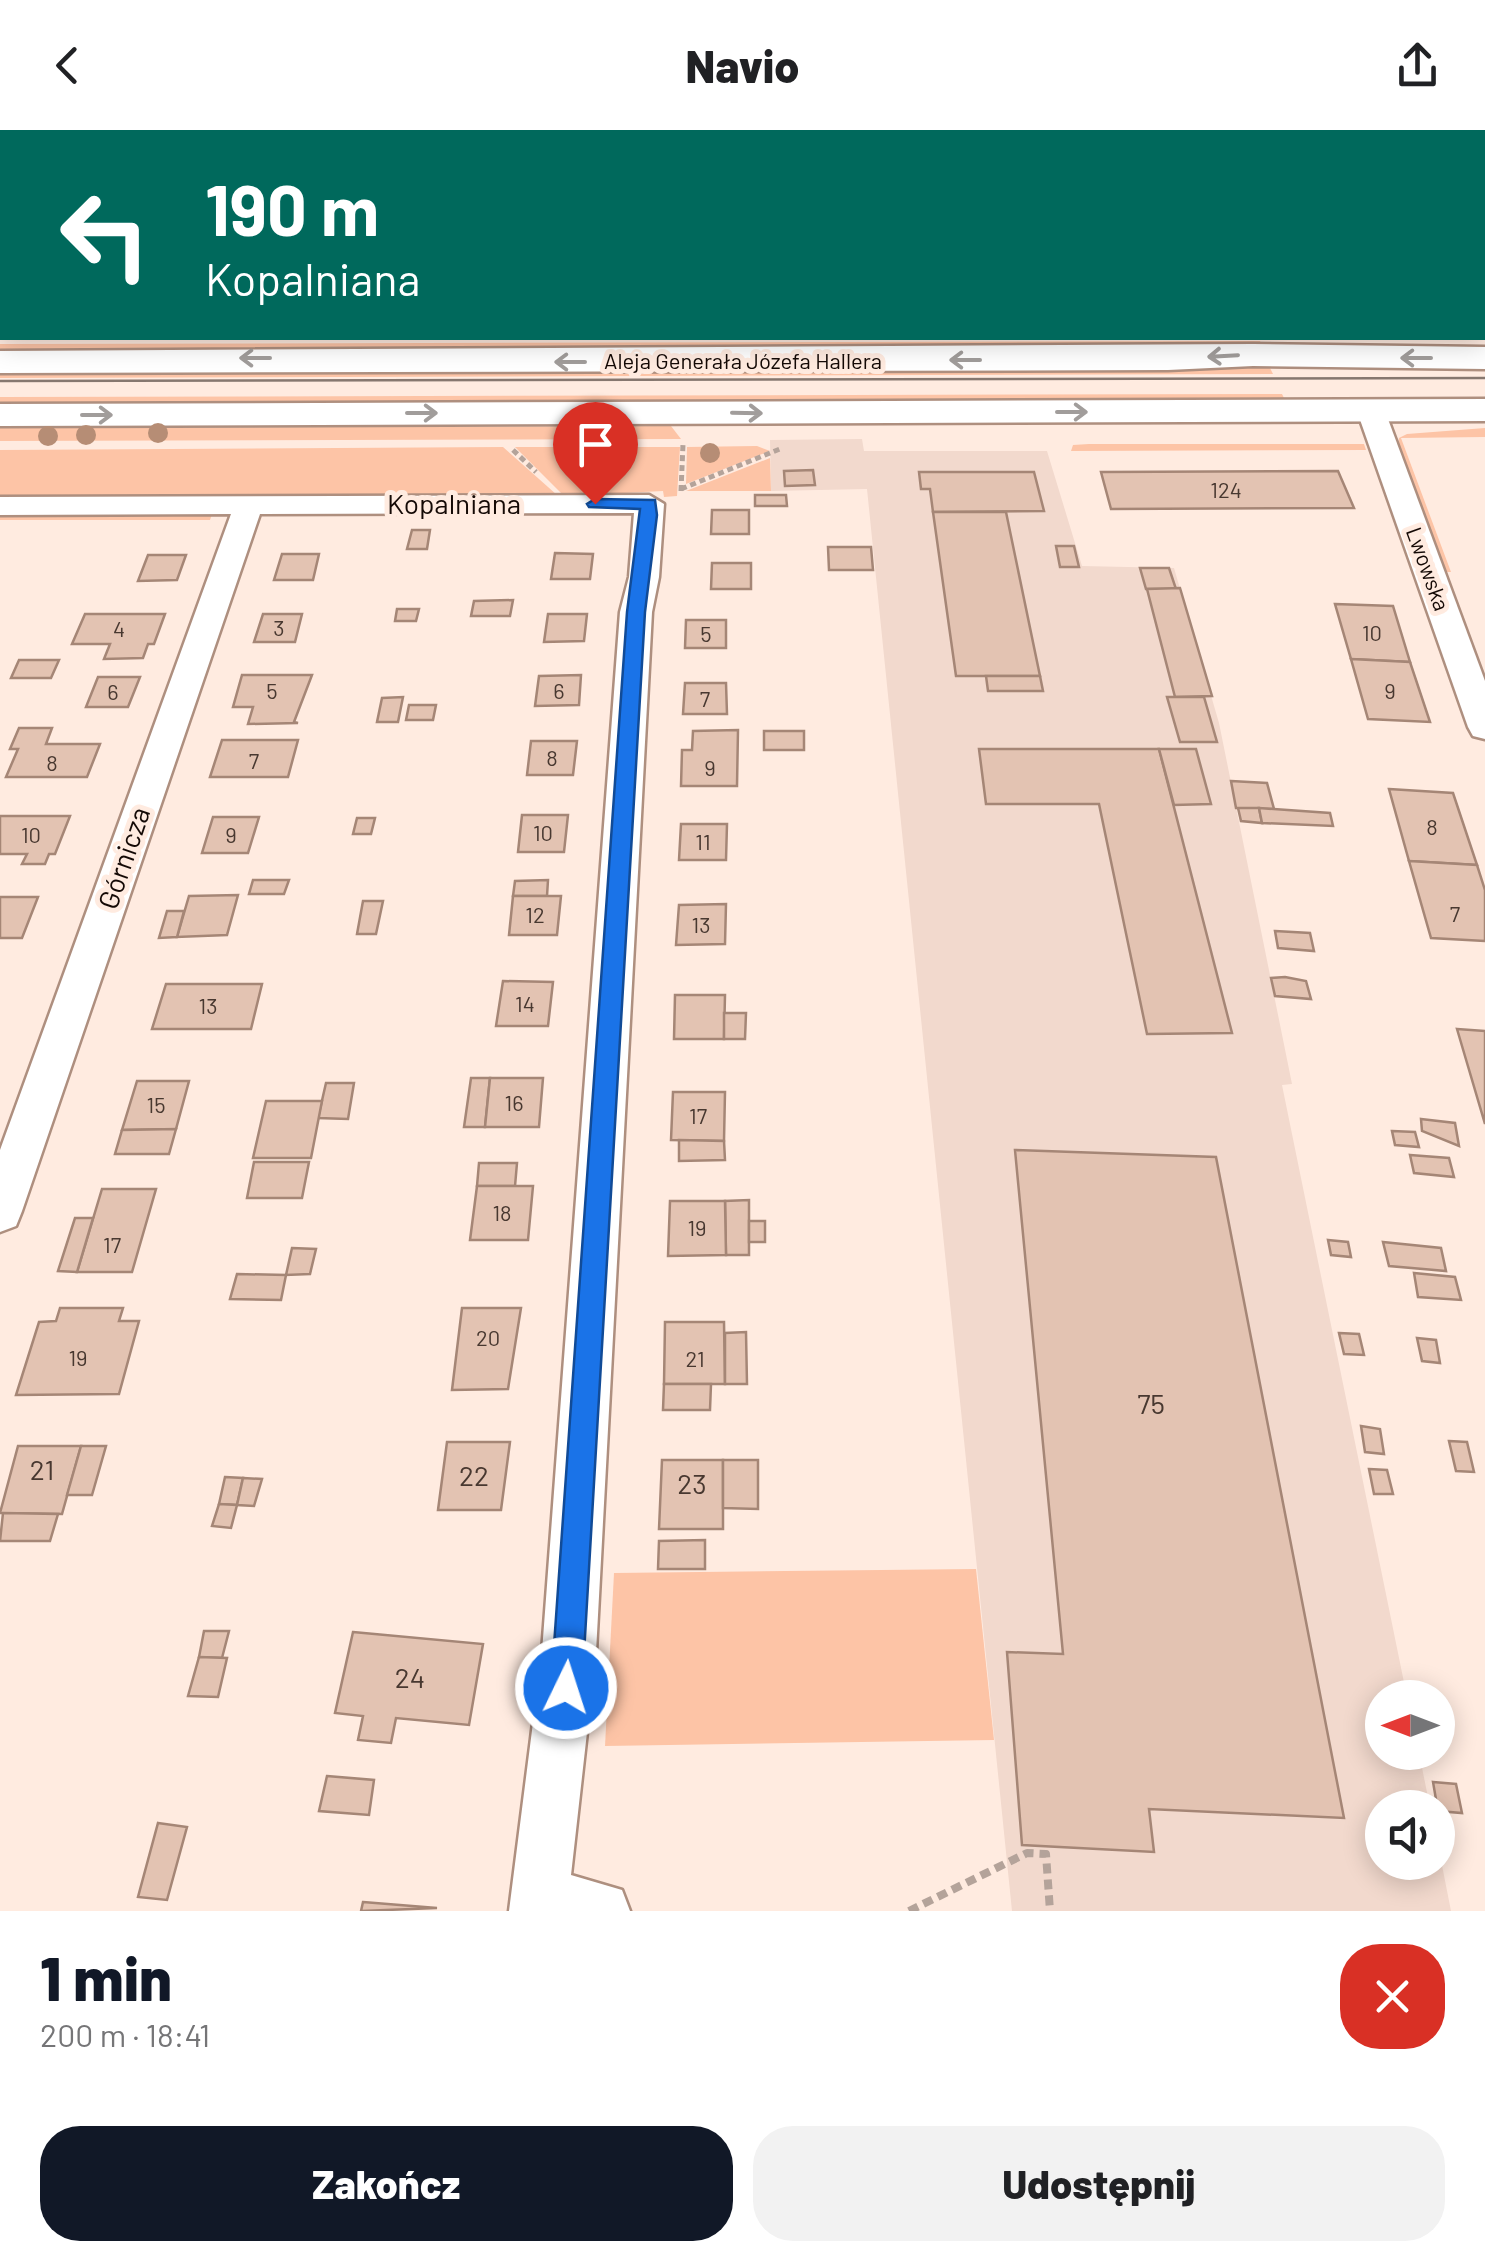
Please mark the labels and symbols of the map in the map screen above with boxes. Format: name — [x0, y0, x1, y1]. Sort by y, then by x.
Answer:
street label: Aleja Generała Józefa Hallera — [604, 347, 882, 373]
one-way arrow — [1207, 347, 1239, 366]
one-way arrow — [240, 349, 272, 368]
one-way arrow — [1401, 349, 1433, 368]
one-way arrow — [950, 350, 982, 370]
one-way arrow — [555, 352, 588, 372]
pin — [553, 402, 638, 505]
one-way arrow — [1056, 402, 1088, 422]
one-way arrow — [406, 404, 438, 423]
one-way arrow — [730, 404, 763, 422]
one-way arrow — [80, 406, 113, 424]
house number: 124 — [1210, 476, 1242, 502]
street label: Kopalniana — [387, 486, 521, 520]
street label: Lwowska — [1402, 523, 1456, 614]
house number: 3 — [273, 614, 285, 640]
house number: 4 — [113, 615, 125, 641]
house number: 10 — [1362, 619, 1382, 645]
house number: 5 — [700, 620, 712, 646]
house number: 5 — [266, 677, 278, 703]
house number: 6 — [553, 677, 565, 703]
house number: 9 — [1384, 677, 1396, 703]
house number: 6 — [107, 678, 119, 704]
house number: 7 — [700, 685, 710, 711]
house number: 8 — [546, 744, 558, 770]
house number: 7 — [249, 747, 259, 773]
house number: 8 — [46, 749, 58, 775]
house number: 9 — [704, 754, 716, 780]
street label: Górnicza — [90, 802, 156, 913]
house number: 8 — [1426, 813, 1438, 839]
house number: 10 — [533, 819, 553, 845]
house number: 10 — [21, 821, 41, 847]
house number: 9 — [225, 821, 237, 847]
house number: 11 — [695, 828, 711, 854]
house number: 7 — [1450, 900, 1460, 926]
house number: 12 — [525, 901, 545, 927]
house number: 13 — [691, 911, 711, 937]
house number: 14 — [515, 990, 535, 1016]
house number: 13 — [198, 992, 218, 1018]
house number: 16 — [504, 1089, 524, 1115]
house number: 15 — [146, 1091, 166, 1117]
house number: 17 — [689, 1102, 707, 1128]
house number: 18 — [492, 1199, 512, 1225]
house number: 19 — [687, 1214, 707, 1240]
house number: 17 — [103, 1231, 121, 1257]
house number: 20 — [476, 1324, 500, 1350]
house number: 19 — [68, 1344, 88, 1370]
house number: 21 — [685, 1345, 705, 1371]
house number: 75 — [1137, 1386, 1165, 1420]
house number: 21 — [30, 1452, 54, 1486]
house number: 22 — [459, 1458, 489, 1492]
house number: 23 — [677, 1466, 707, 1500]
position arrow — [514, 1636, 618, 1740]
house number: 24 — [395, 1660, 425, 1694]
north arrow — [1365, 1680, 1455, 1770]

